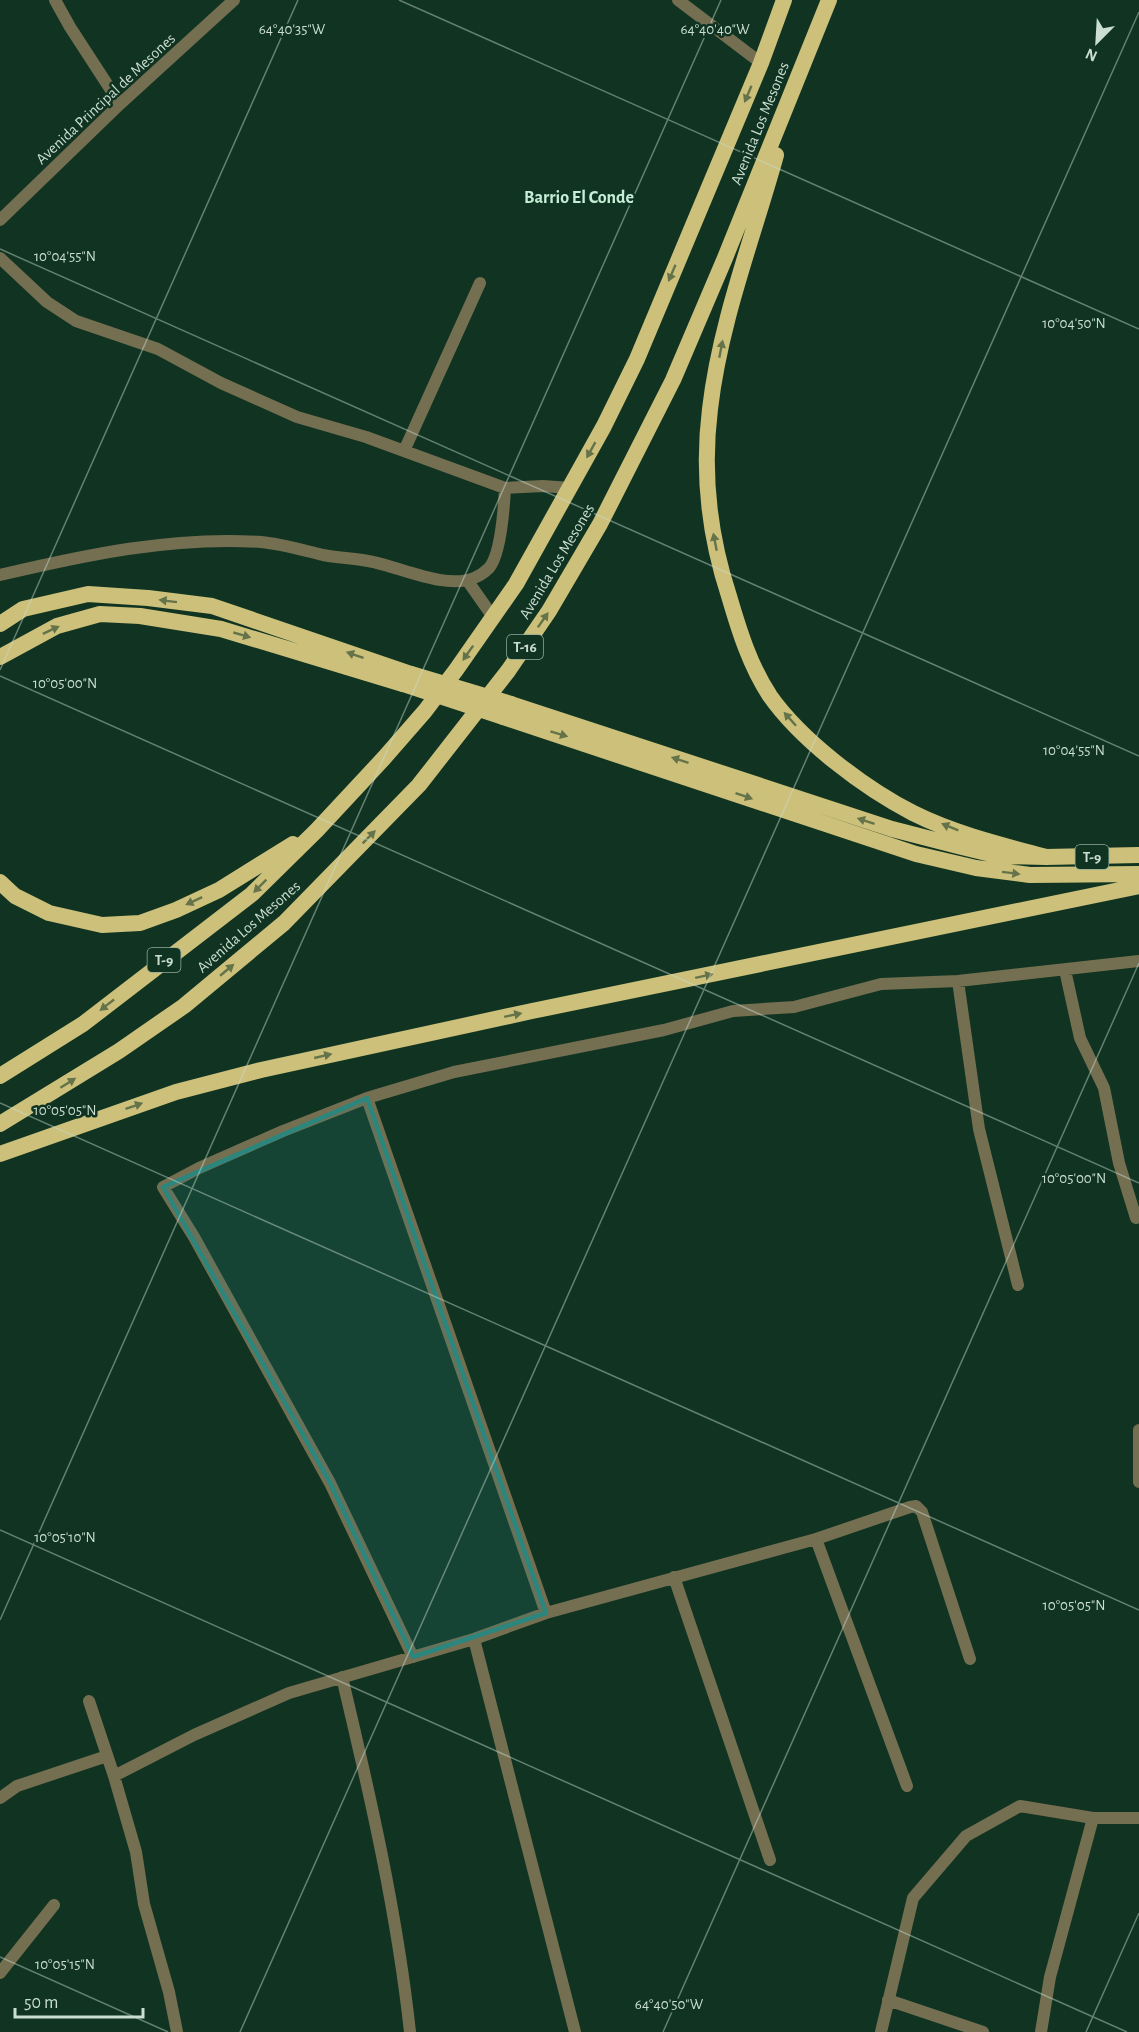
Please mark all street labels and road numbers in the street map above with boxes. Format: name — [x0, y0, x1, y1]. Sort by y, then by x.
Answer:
street label: Avenida Principal de Mesones — [33, 30, 178, 167]
street label: Avenida Los Mesones — [728, 60, 792, 187]
street label: Avenida Los Mesones — [516, 501, 597, 622]
road number: T-16 — [507, 635, 543, 659]
road number: T-9 — [1076, 845, 1108, 869]
street label: Avenida Los Mesones — [194, 878, 303, 976]
road number: T-9 — [148, 948, 180, 972]

